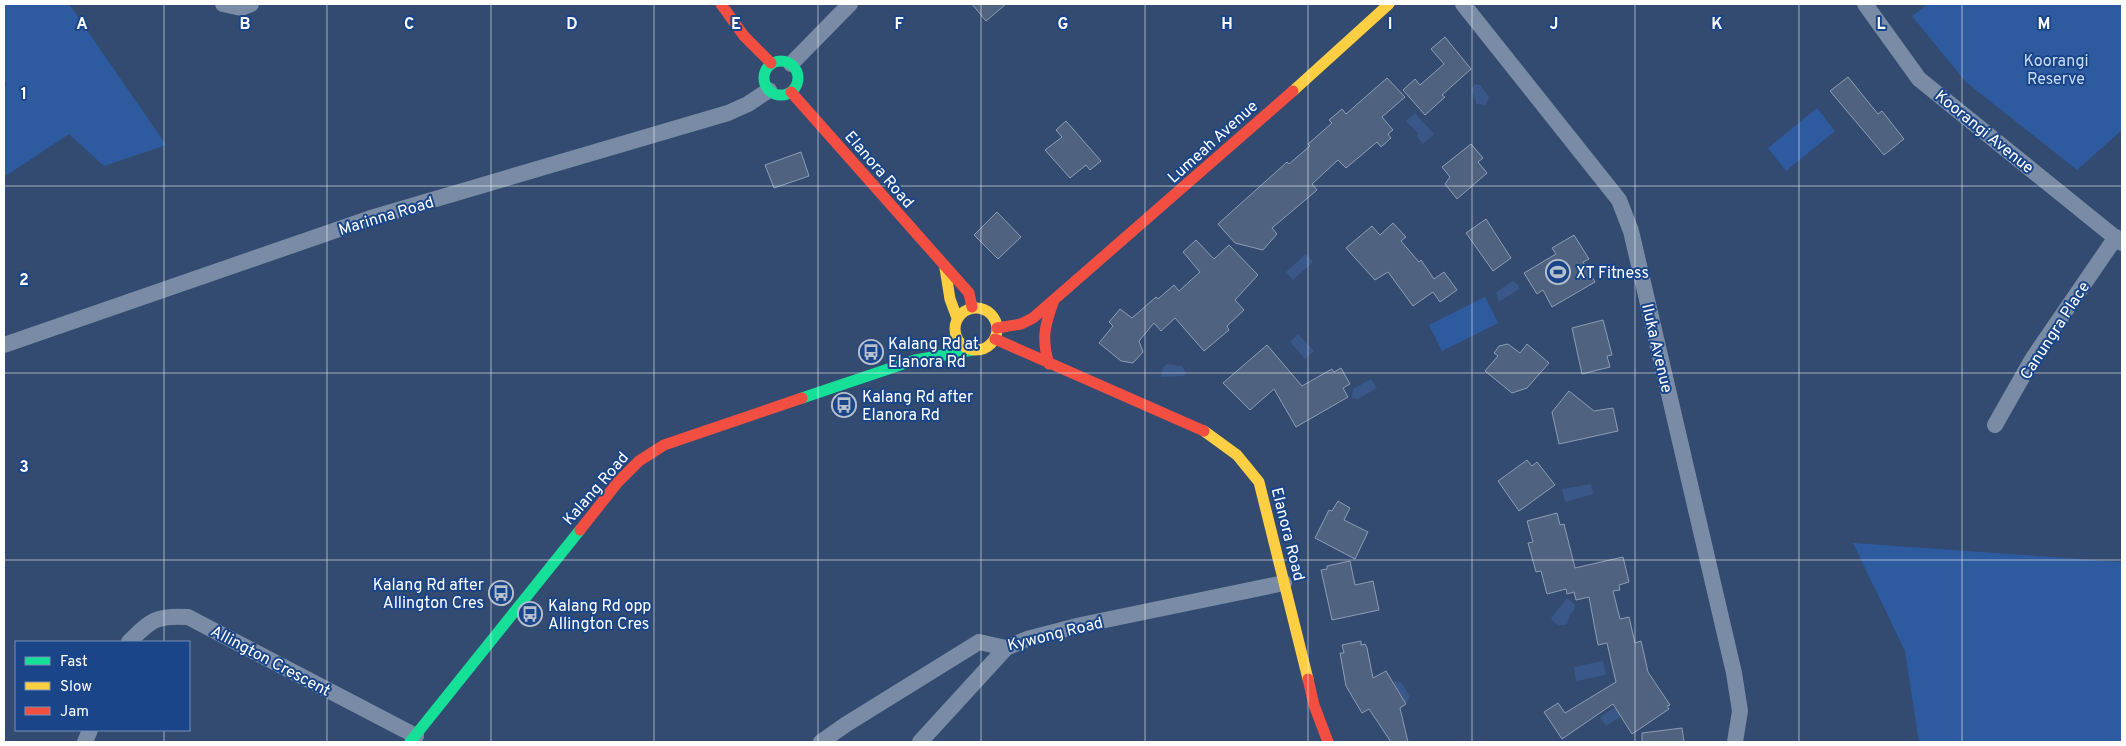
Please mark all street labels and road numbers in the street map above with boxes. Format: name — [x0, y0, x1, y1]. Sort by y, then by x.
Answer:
street label: Koorangi Avenue — [1930, 87, 2037, 179]
street label: Lumeah Avenue — [1164, 97, 1263, 188]
street label: Elanora Road — [840, 128, 917, 213]
street label: Marinna Road — [336, 193, 437, 241]
street label: Canungra Place — [2016, 278, 2095, 384]
street label: Iluka Avenue — [1636, 302, 1676, 395]
street label: Kalang Road — [559, 449, 634, 530]
street label: Elanora Road — [1266, 486, 1308, 583]
street label: Kywong Road — [1006, 613, 1105, 656]
street label: Allington Crescent — [207, 622, 333, 702]

